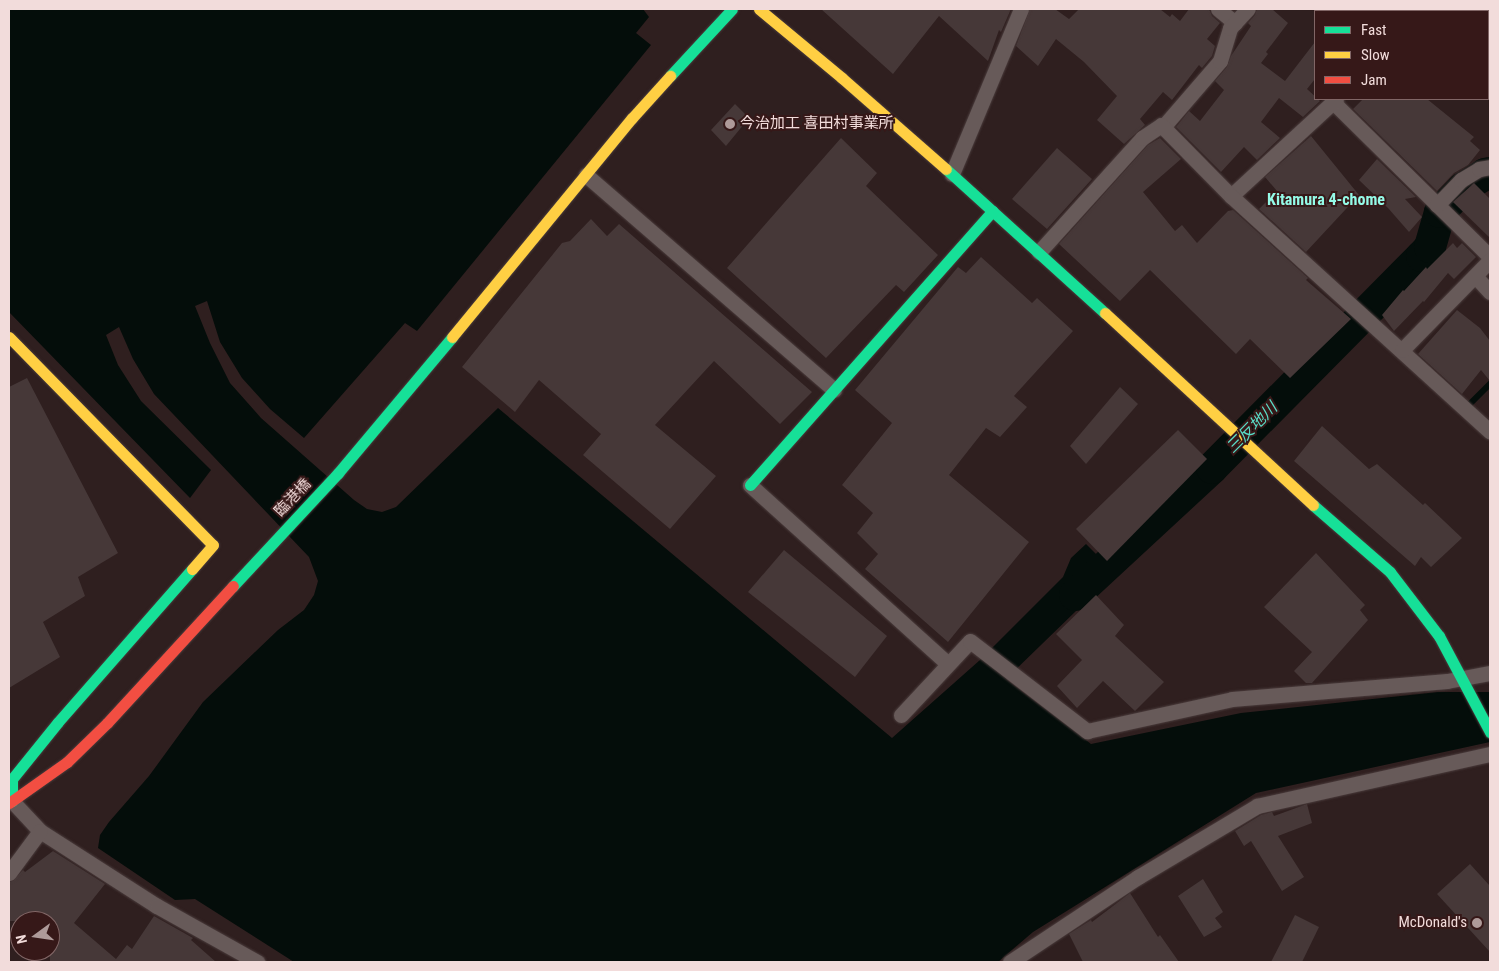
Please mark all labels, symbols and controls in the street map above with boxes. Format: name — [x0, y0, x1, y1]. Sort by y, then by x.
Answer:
legend — [1314, 10, 1489, 100]
text: Fast — [1361, 21, 1386, 39]
text: Slow — [1361, 46, 1390, 64]
text: Jam — [1361, 71, 1387, 89]
place label: 今治加工 喜田村事業所 — [740, 115, 893, 133]
marker: 今治加工 喜田村事業所 — [724, 118, 736, 130]
district label: Kitamura 4-chome — [1267, 190, 1385, 210]
water label: 三反地川 — [1223, 399, 1281, 457]
street label: 臨港橋 — [271, 475, 315, 521]
north arrow — [10, 911, 60, 961]
place label: McDonald's — [1398, 914, 1467, 932]
marker: McDonald's — [1471, 917, 1483, 929]
text: N — [13, 933, 30, 945]

